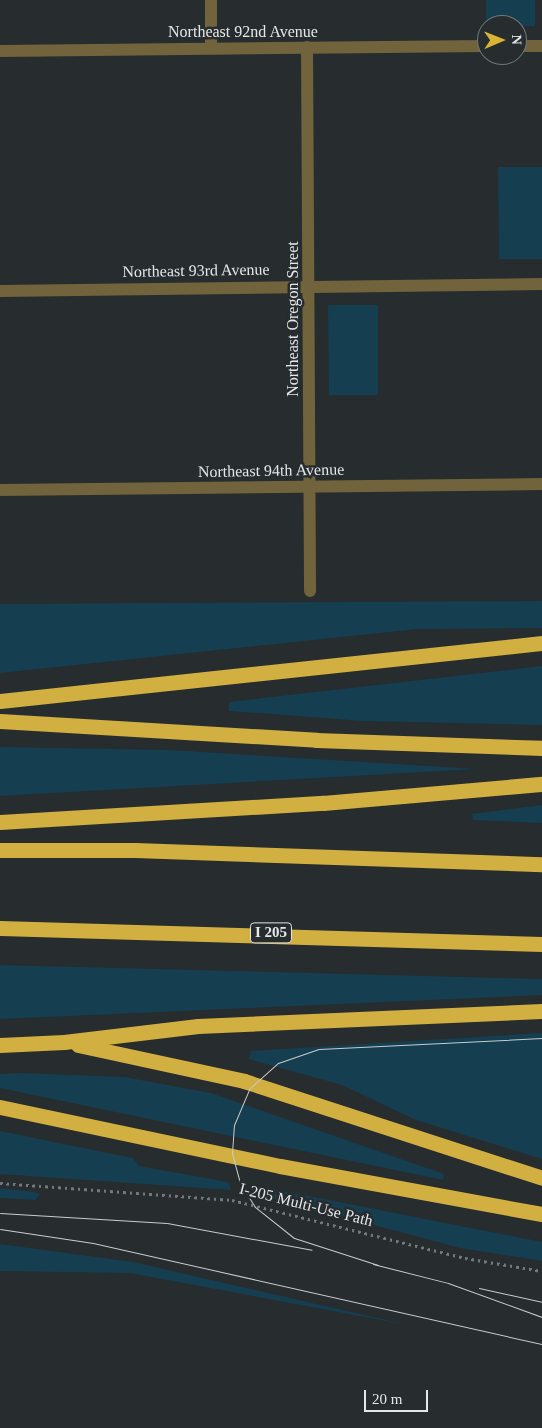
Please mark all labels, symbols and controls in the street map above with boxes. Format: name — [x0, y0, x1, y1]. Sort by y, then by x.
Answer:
north arrow — [477, 15, 527, 65]
street label: Northeast 92nd Avenue — [168, 22, 318, 42]
text: N — [509, 35, 524, 45]
street label: Northeast Oregon Street — [283, 241, 303, 397]
street label: Northeast 93rd Avenue — [122, 260, 270, 282]
street label: Northeast 94th Avenue — [197, 460, 345, 482]
road number: I 205 — [250, 920, 292, 946]
street label: I-205 Multi-Use Path — [237, 1179, 375, 1231]
scale bar — [367, 1380, 431, 1412]
text: 20 m — [372, 1391, 402, 1407]

